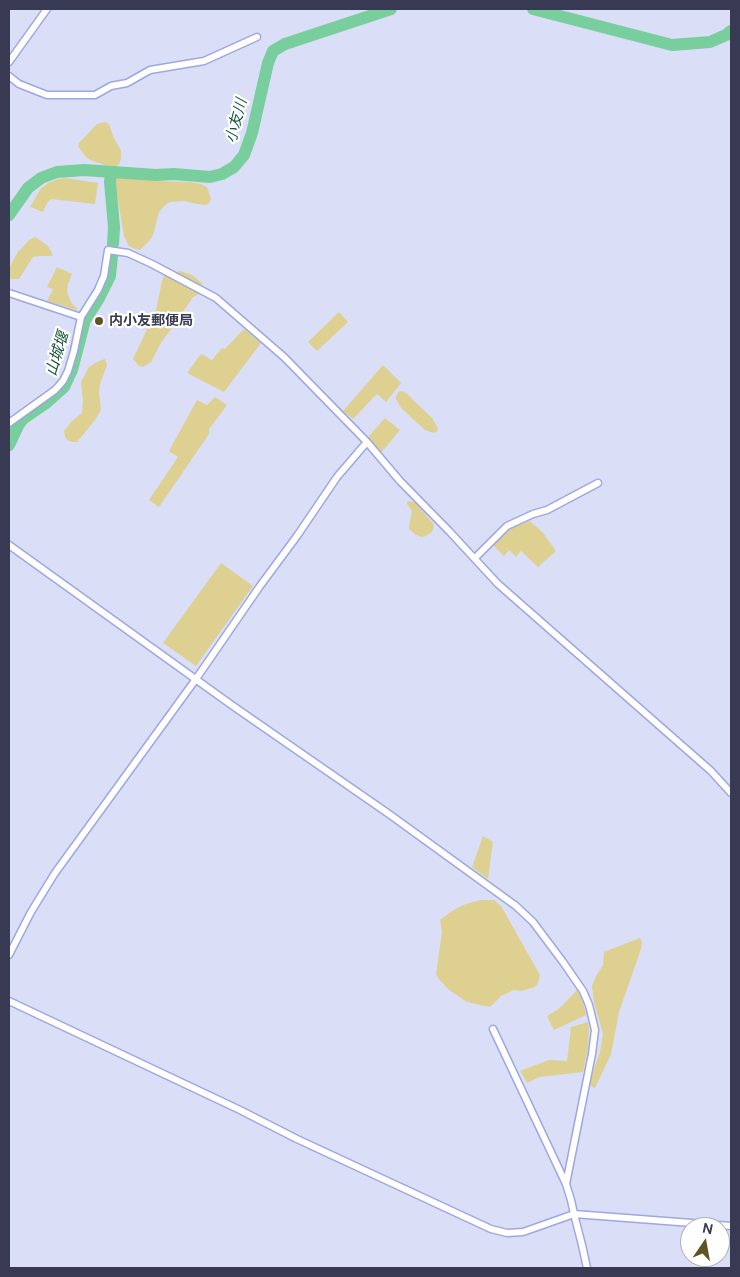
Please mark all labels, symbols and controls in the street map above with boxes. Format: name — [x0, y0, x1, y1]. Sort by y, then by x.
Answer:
water label: 小友川 — [222, 97, 252, 145]
place label: 内小友郵便局 — [109, 313, 193, 329]
marker: 内小友郵便局 — [93, 315, 105, 327]
water label: 山城堰 — [43, 330, 73, 378]
north arrow — [680, 1217, 730, 1267]
text: N — [701, 1218, 715, 1238]

